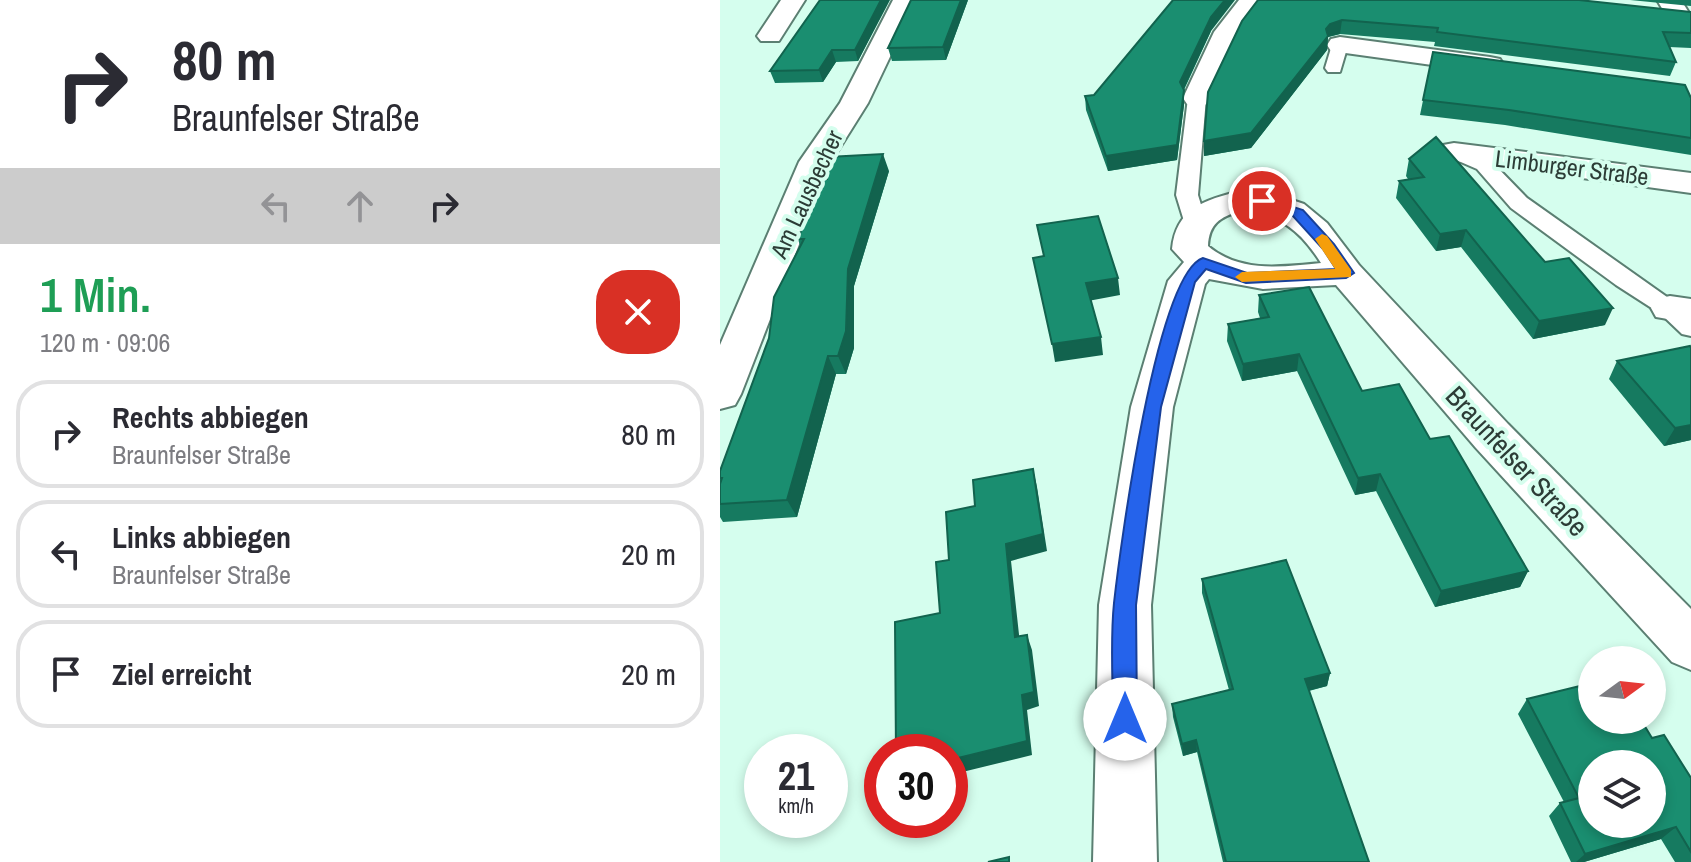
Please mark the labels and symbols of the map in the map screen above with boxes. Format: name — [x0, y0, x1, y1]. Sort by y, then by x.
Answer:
street label: Am Lausbecher — [762, 124, 850, 264]
street label: Limburger Straße — [1494, 142, 1650, 192]
pin — [1228, 167, 1296, 235]
street label: Braunfelser Straße — [1437, 378, 1597, 544]
north arrow — [1578, 646, 1666, 734]
position arrow — [1083, 677, 1167, 761]
speed limit sign: 30 — [864, 734, 968, 838]

